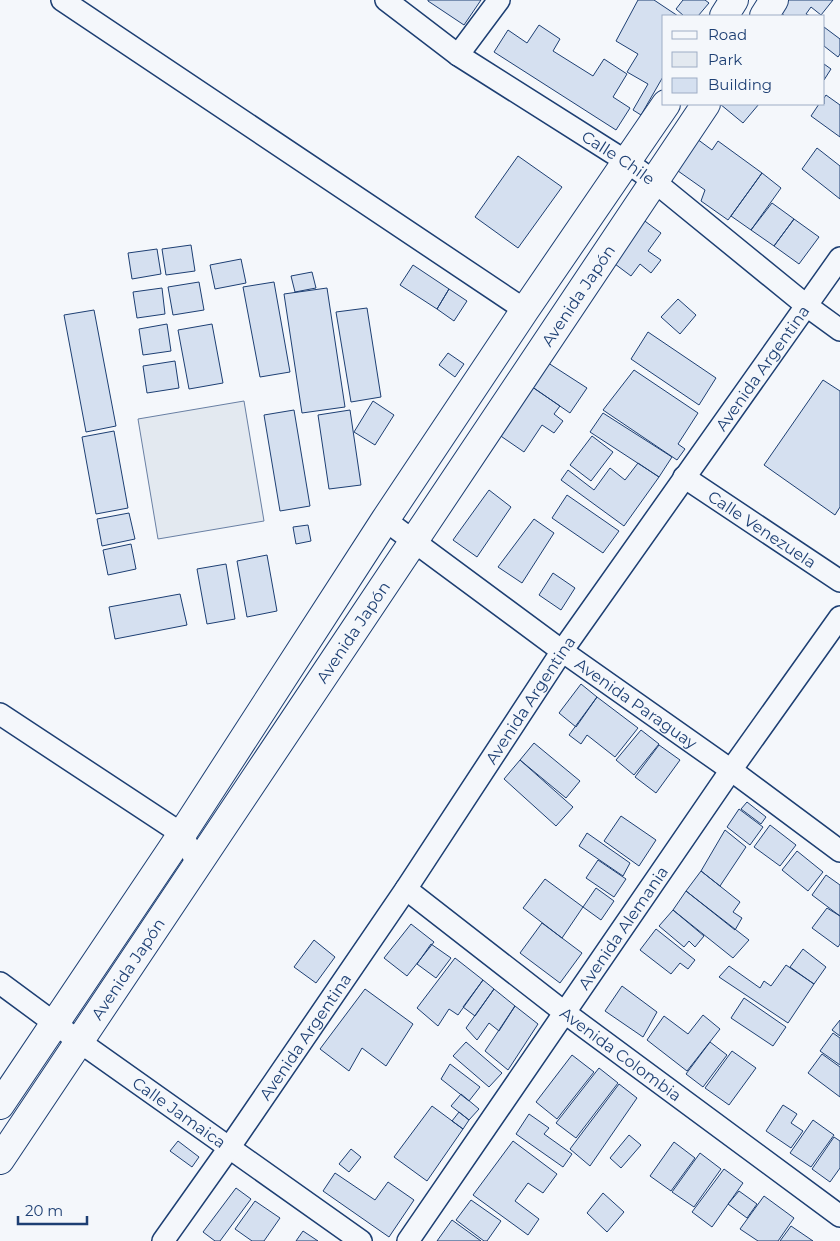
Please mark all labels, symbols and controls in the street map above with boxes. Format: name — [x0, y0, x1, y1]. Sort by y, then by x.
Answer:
legend — [662, 15, 825, 105]
text: Road — [708, 25, 747, 44]
text: Park — [708, 50, 742, 69]
text: Building — [708, 75, 772, 94]
street label: Calle Chile — [578, 126, 659, 188]
street label: Avenida Japón — [537, 241, 619, 350]
street label: Avenida Argentina — [711, 302, 813, 434]
street label: Calle Venezuela — [705, 486, 820, 572]
street label: Avenida Japón — [312, 578, 394, 686]
street label: Avenida Argentina — [481, 632, 579, 767]
street label: Avenida Paraguay — [572, 654, 701, 753]
street label: Avenida Alemania — [574, 862, 672, 993]
street label: Avenida Japón — [87, 914, 169, 1023]
street label: Avenida Argentina — [255, 970, 355, 1103]
street label: Avenida Colombia — [557, 1003, 685, 1105]
street label: Calle Jamaica — [129, 1073, 230, 1152]
scale bar — [18, 1194, 86, 1226]
text: 20 m — [25, 1201, 63, 1220]

